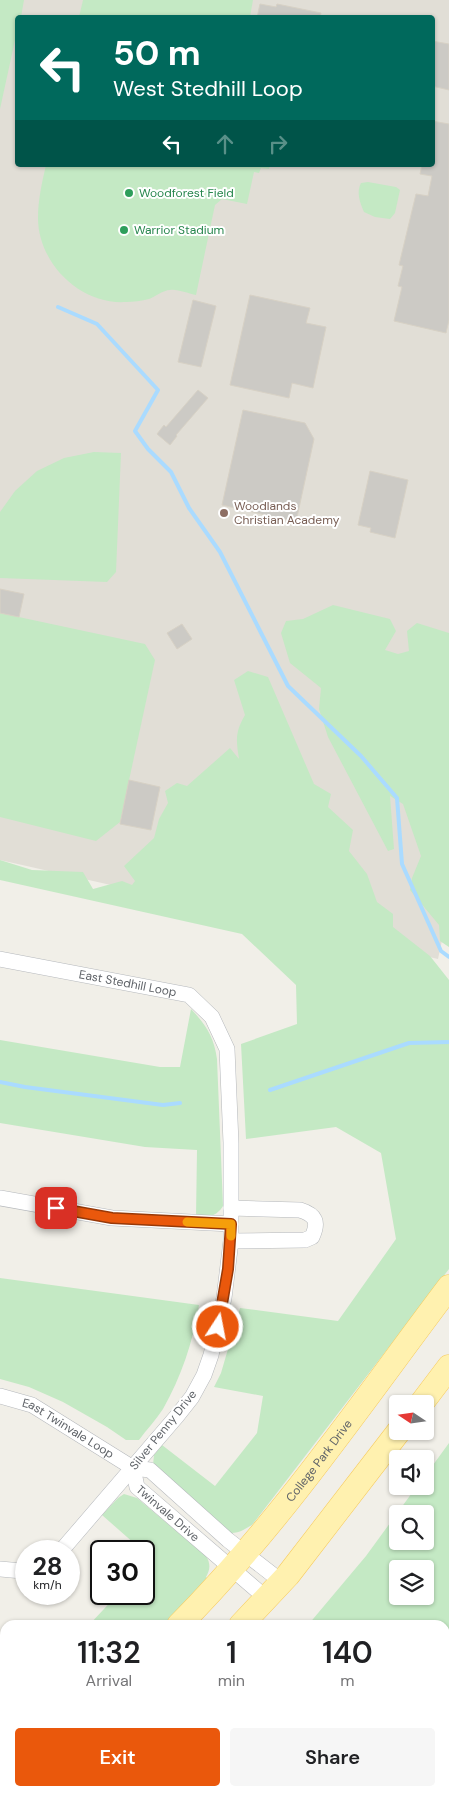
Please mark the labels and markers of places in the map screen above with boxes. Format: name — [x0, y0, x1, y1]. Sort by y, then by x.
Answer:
place label: Woodforest Field — [139, 185, 234, 201]
marker: Woodforest Field — [123, 187, 135, 199]
place label: Warrior Stadium — [134, 222, 224, 238]
marker: Warrior Stadium — [118, 224, 130, 236]
place label: Woodlands Christian Academy — [234, 498, 340, 528]
marker: Woodlands Christian Academy — [218, 507, 230, 519]
pin — [35, 1187, 77, 1229]

